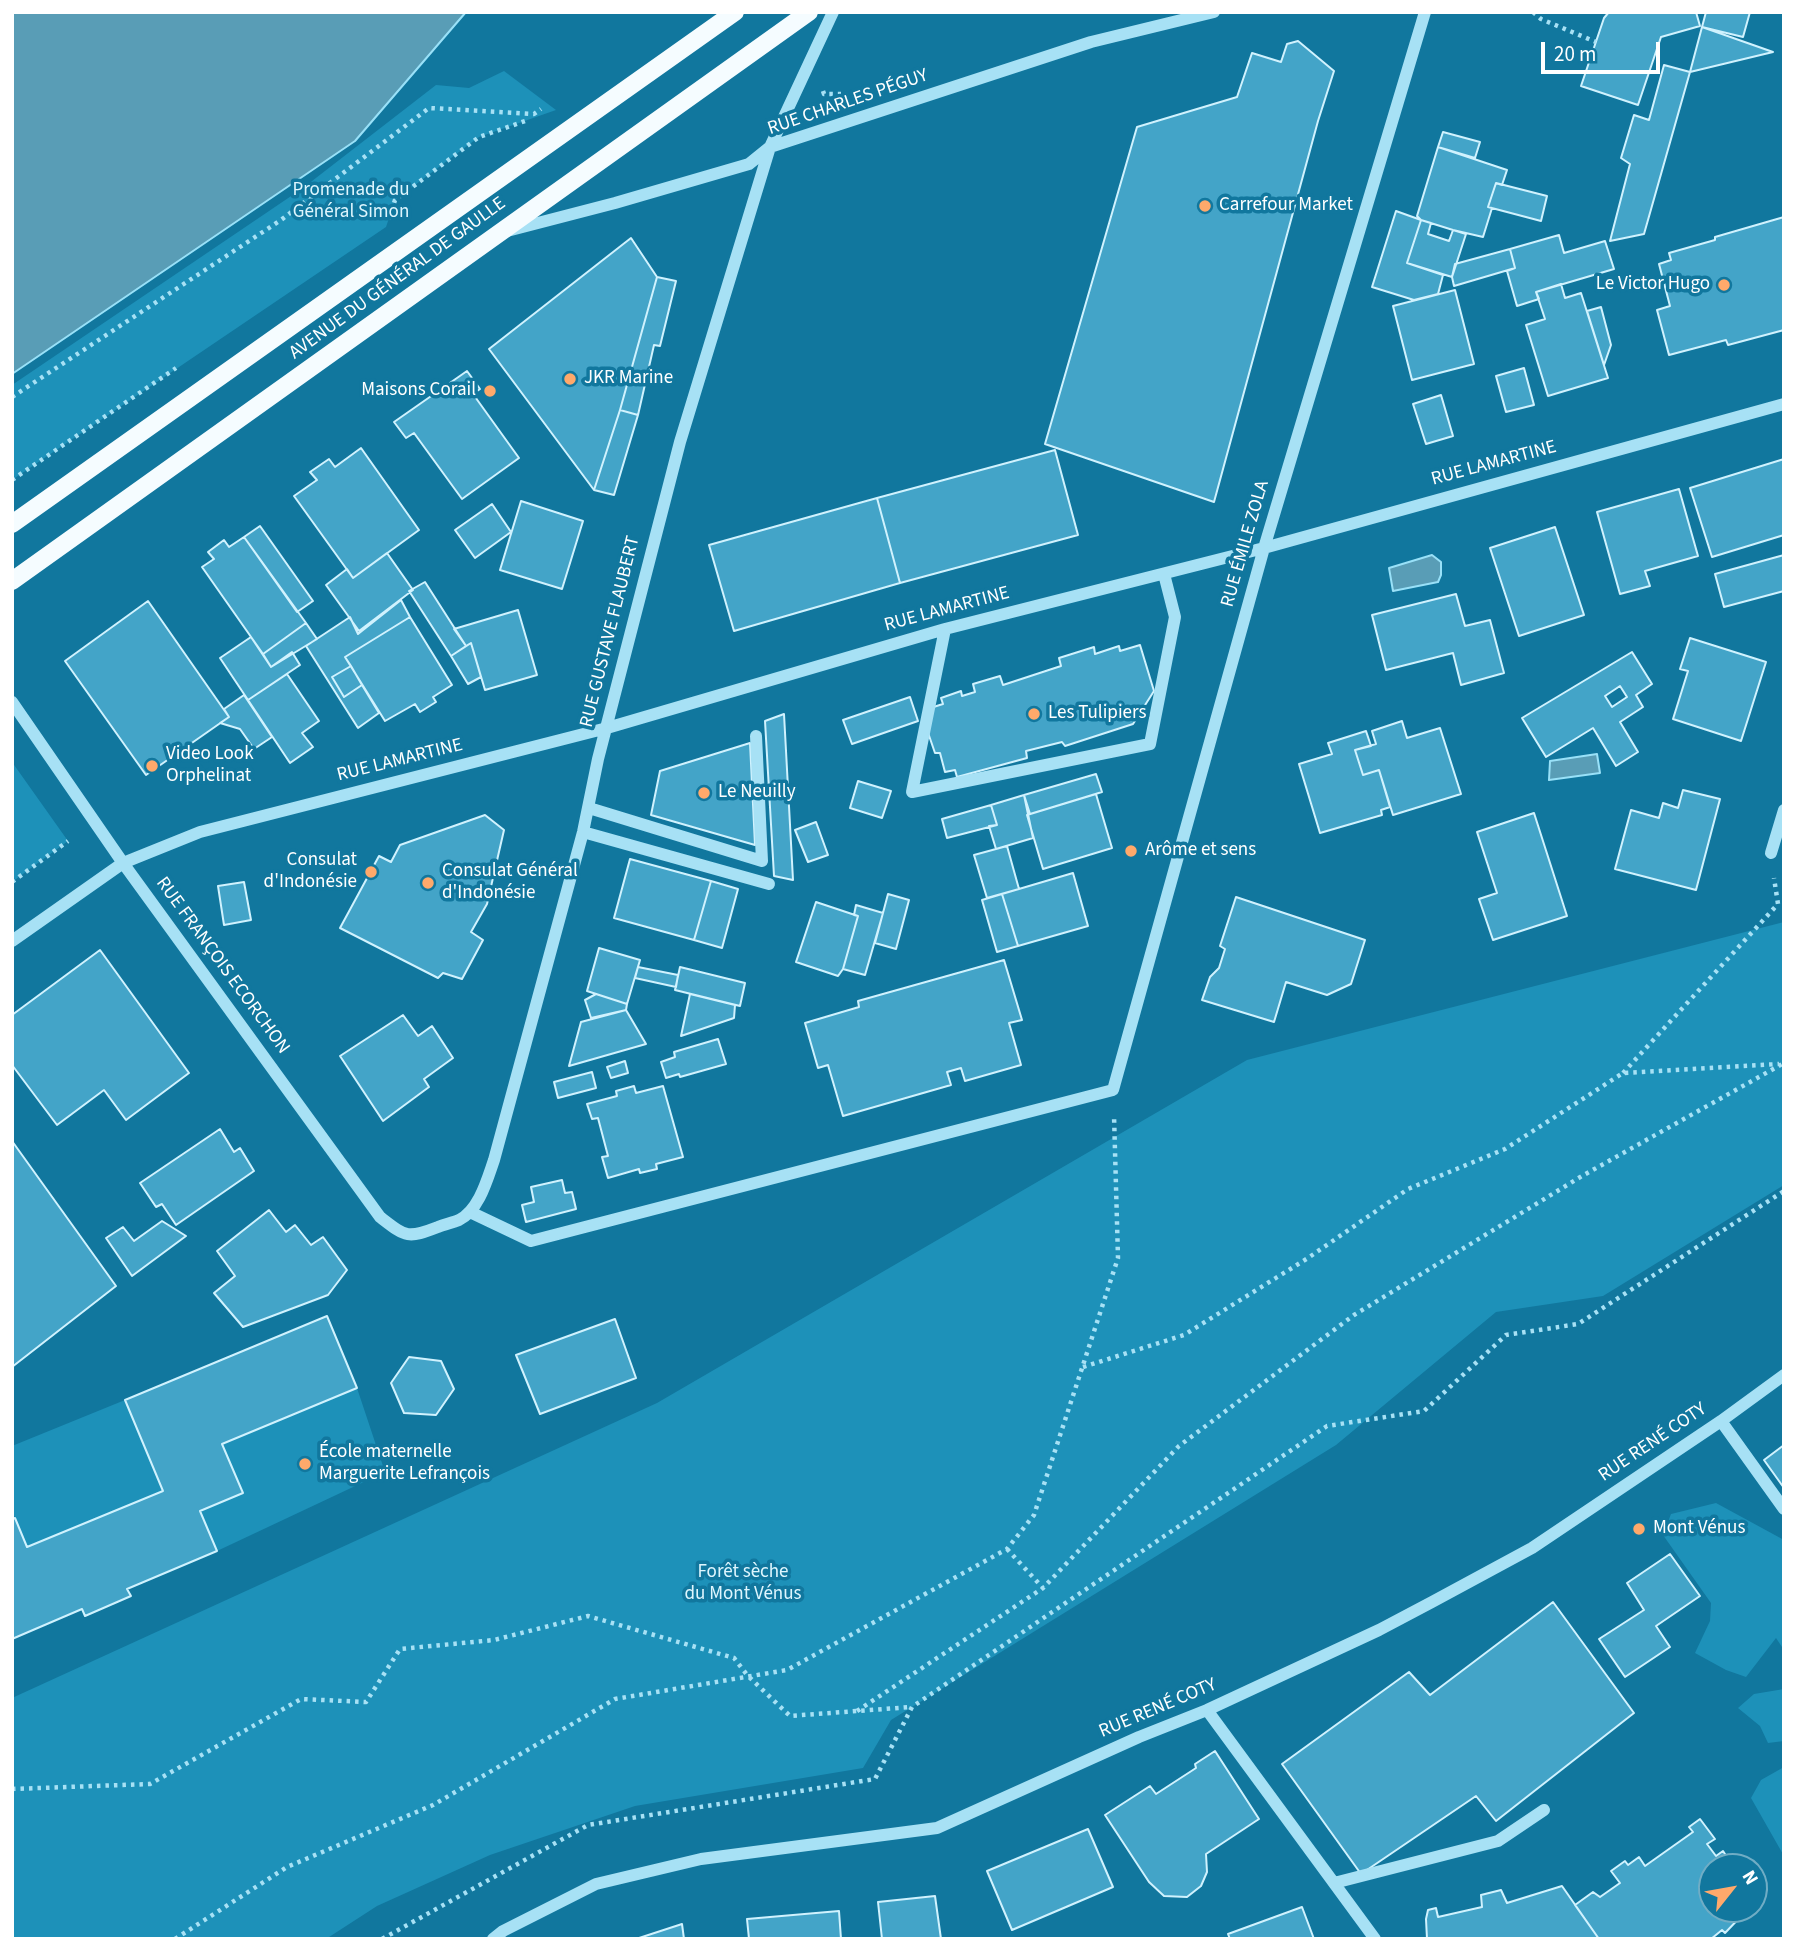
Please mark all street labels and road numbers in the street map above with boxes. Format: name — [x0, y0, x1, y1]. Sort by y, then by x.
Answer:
street label: RUE CHARLES PÉGUY — [765, 65, 931, 141]
street label: AVENUE DU GÉNÉRAL DE GAULLE — [285, 193, 511, 365]
street label: RUE LAMARTINE — [1429, 436, 1559, 492]
street label: RUE ÉMILE ZOLA — [1217, 478, 1275, 610]
street label: RUE GUSTAVE FLAUBERT — [576, 534, 646, 730]
street label: RUE LAMARTINE — [882, 582, 1012, 638]
street label: RUE LAMARTINE — [335, 734, 465, 788]
street label: RUE FRANÇOIS ECORCHON — [150, 873, 294, 1059]
street label: RUE RENÉ COTY — [1595, 1399, 1711, 1487]
street label: RUE RENÉ COTY — [1096, 1674, 1220, 1744]

